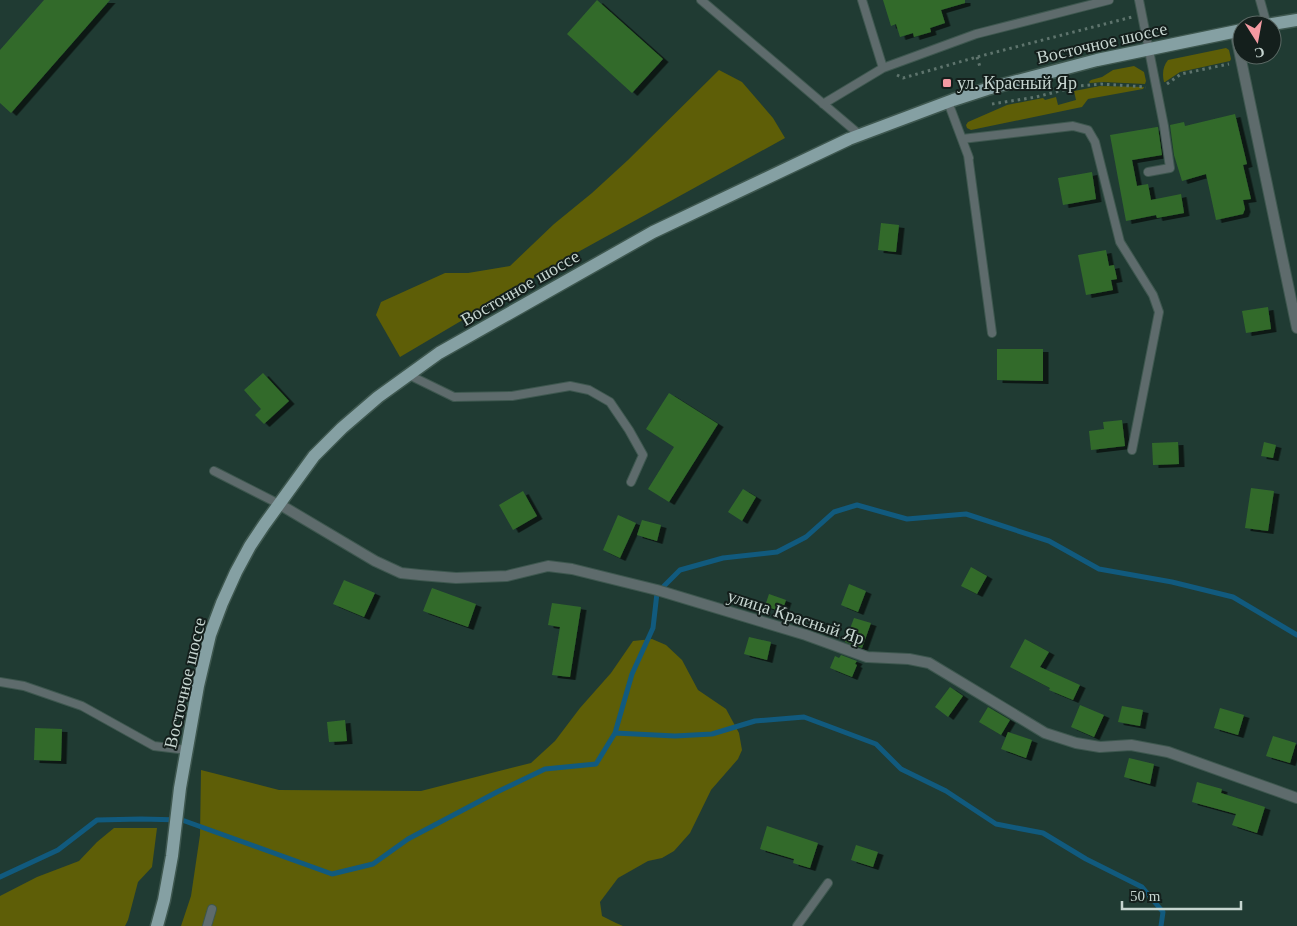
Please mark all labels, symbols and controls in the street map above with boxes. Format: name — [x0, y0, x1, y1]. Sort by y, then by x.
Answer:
north arrow — [1232, 15, 1282, 65]
street label: Восточное шоссе — [1035, 18, 1169, 68]
text: С — [1253, 44, 1266, 61]
place label: ул. Красный Яр — [957, 73, 1077, 93]
marker: ул. Красный Яр — [941, 77, 953, 89]
street label: Восточное шоссе — [457, 246, 583, 330]
street label: улица Красный Яр — [725, 585, 867, 649]
street label: Восточное шоссе — [160, 616, 210, 750]
scale bar — [1122, 878, 1241, 910]
text: 50 m — [1130, 888, 1161, 904]

